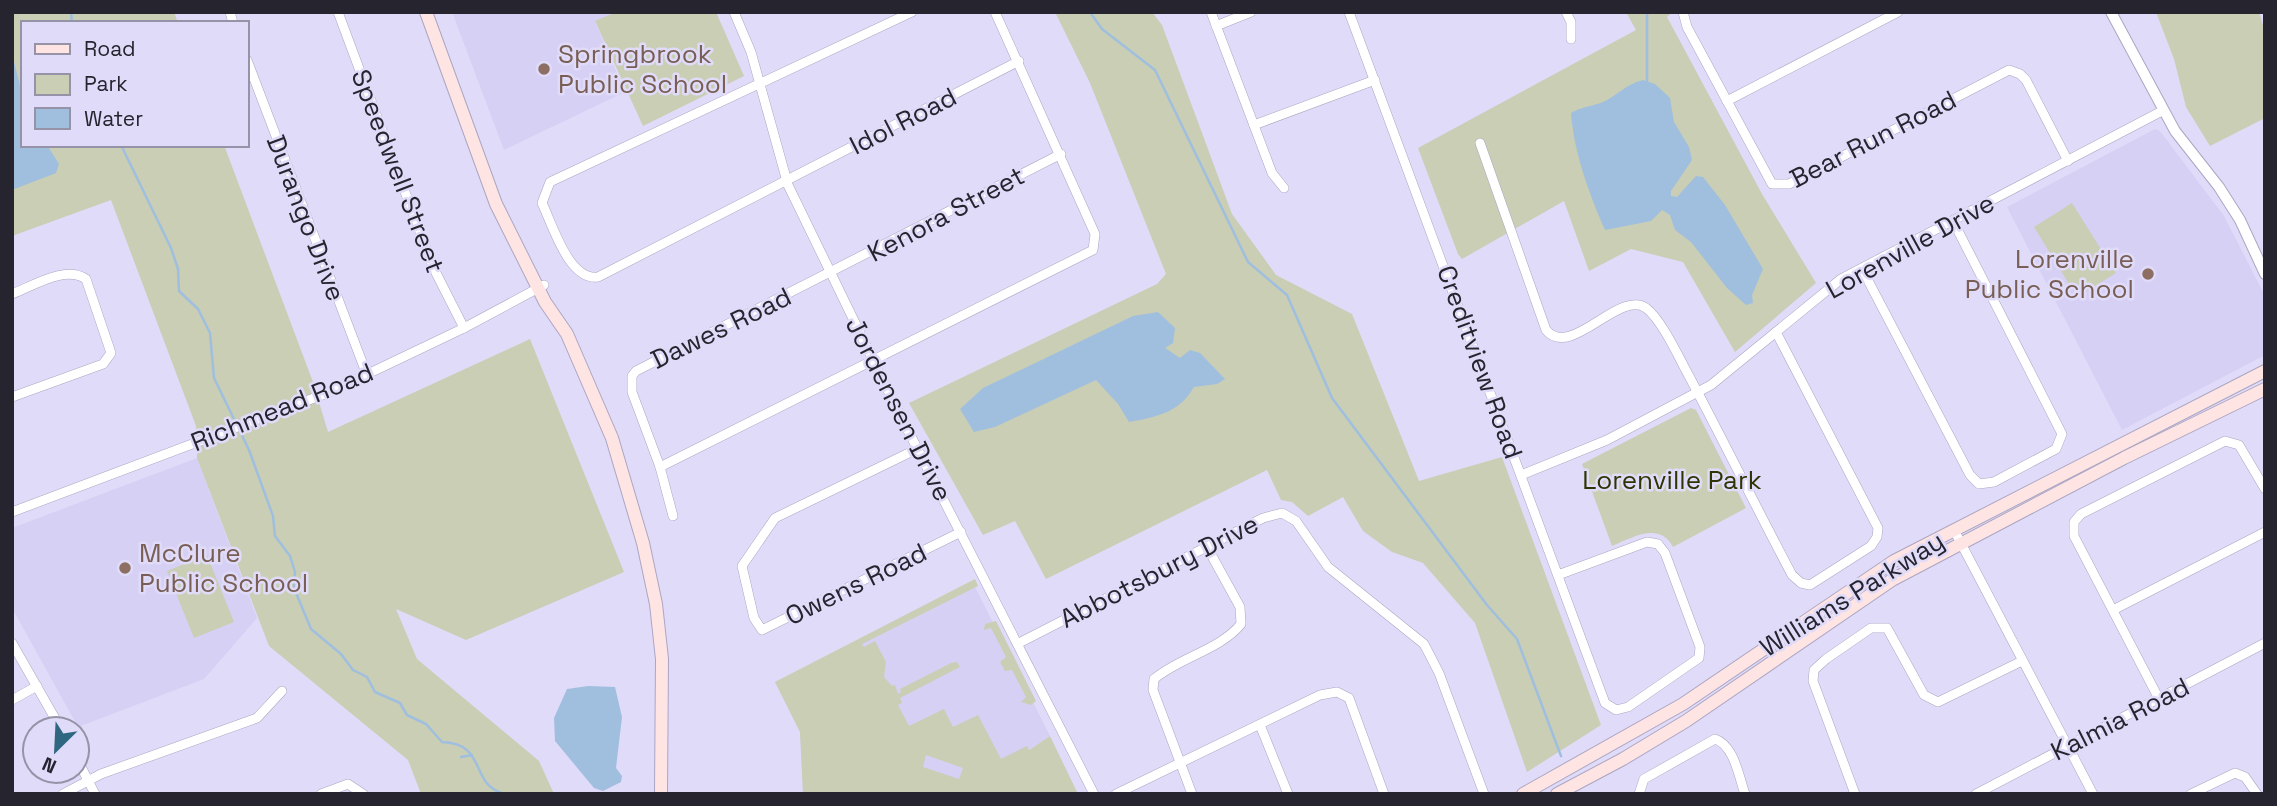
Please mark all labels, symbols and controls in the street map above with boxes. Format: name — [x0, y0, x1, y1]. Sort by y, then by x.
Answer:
legend — [21, 21, 248, 147]
text: Road — [84, 35, 136, 62]
place label: Springbrook Public School — [558, 37, 727, 101]
marker: Springbrook Public School — [536, 61, 552, 77]
street label: Speedwell Street — [344, 65, 452, 277]
text: Park — [84, 70, 128, 97]
street label: Idol Road — [844, 80, 962, 162]
street label: Bear Run Road — [1784, 82, 1962, 196]
text: Water — [84, 105, 143, 132]
street label: Durango Drive — [259, 130, 353, 306]
street label: Kenora Street — [862, 158, 1030, 270]
street label: Lorenville Drive — [1820, 186, 2000, 306]
place label: Lorenville Public School — [1965, 242, 2134, 306]
street label: Creditview Road — [1429, 261, 1531, 463]
marker: Lorenville Public School — [2140, 266, 2156, 282]
street label: Dawes Road — [645, 279, 797, 377]
street label: Jordensen Drive — [838, 311, 960, 507]
street label: Richmead Road — [186, 355, 378, 459]
park label: Lorenville Park — [1582, 463, 1762, 497]
street label: Abbotsbury Drive — [1054, 506, 1264, 636]
street label: Williams Parkway — [1753, 524, 1951, 664]
street label: Owens Road — [780, 535, 932, 633]
place label: McClure Public School — [139, 536, 308, 600]
marker: McClure Public School — [117, 560, 133, 576]
street label: Kalmia Road — [2045, 669, 2195, 769]
north arrow — [21, 715, 91, 785]
text: N — [38, 751, 60, 779]

